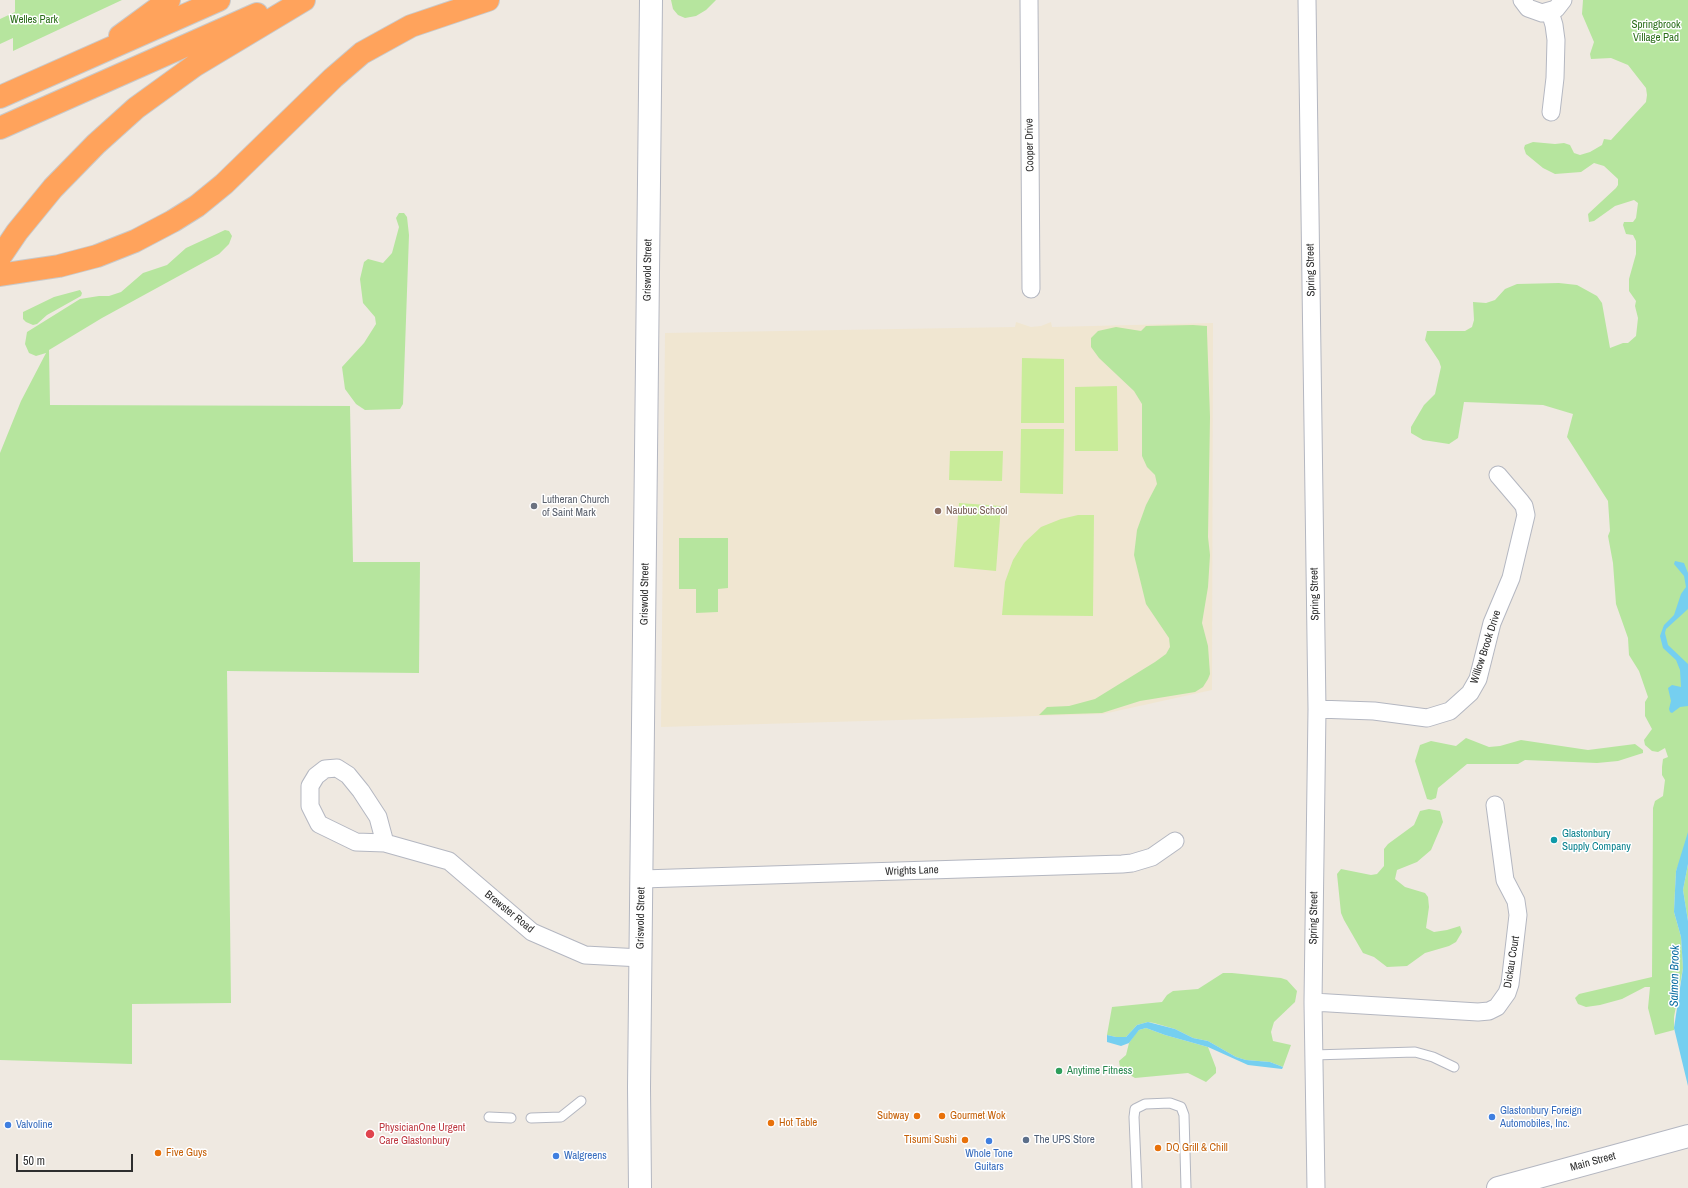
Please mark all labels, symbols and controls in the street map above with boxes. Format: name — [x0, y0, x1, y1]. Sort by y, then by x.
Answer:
park label: Welles Park — [10, 13, 58, 27]
park label: Springbrook Village Pad — [1631, 18, 1681, 44]
street label: Cooper Drive — [1023, 118, 1037, 172]
street label: Griswold Street — [641, 239, 655, 301]
street label: Spring Street — [1304, 243, 1318, 297]
place label: Lutheran Church of Saint Mark — [542, 493, 609, 519]
marker: Lutheran Church of Saint Mark — [529, 501, 539, 511]
place label: Naubuc School — [946, 504, 1007, 518]
marker: Naubuc School — [933, 506, 943, 516]
street label: Griswold Street — [638, 563, 652, 625]
street label: Spring Street — [1308, 567, 1322, 621]
street label: Willow Brook Drive — [1468, 608, 1504, 686]
place label: Glastonbury Supply Company — [1562, 827, 1631, 853]
marker: Glastonbury Supply Company — [1549, 835, 1559, 845]
street label: Wrights Lane — [885, 863, 939, 879]
street label: Griswold Street — [634, 887, 648, 949]
street label: Brewster Road — [482, 888, 536, 936]
street label: Spring Street — [1307, 891, 1321, 945]
street label: Dickau Court — [1501, 935, 1523, 989]
water label: Salmon Brook — [1667, 945, 1683, 1007]
place label: Anytime Fitness — [1067, 1064, 1132, 1078]
marker: Anytime Fitness — [1054, 1066, 1064, 1076]
place label: Glastonbury Foreign Automobiles, Inc. — [1500, 1104, 1582, 1130]
place label: Subway — [877, 1109, 909, 1123]
place label: Gourmet Wok — [950, 1109, 1005, 1123]
marker: Subway — [912, 1111, 922, 1121]
marker: Gourmet Wok — [937, 1111, 947, 1121]
marker: Glastonbury Foreign Automobiles, Inc. — [1487, 1112, 1497, 1122]
place label: Hot Table — [779, 1116, 817, 1130]
place label: Valvoline — [16, 1118, 52, 1132]
marker: Hot Table — [766, 1118, 776, 1128]
marker: Valvoline — [3, 1120, 13, 1130]
place label: PhysicianOne Urgent Care Glastonbury — [379, 1121, 465, 1147]
marker: PhysicianOne Urgent Care Glastonbury — [364, 1128, 376, 1140]
place label: Tisumi Sushi — [904, 1133, 957, 1147]
place label: The UPS Store — [1034, 1133, 1095, 1147]
marker: Tisumi Sushi — [960, 1135, 970, 1145]
marker: The UPS Store — [1021, 1135, 1031, 1145]
marker: Whole Tone Guitars — [984, 1136, 994, 1146]
place label: DQ Grill & Chill — [1166, 1141, 1228, 1155]
marker: DQ Grill & Chill — [1153, 1143, 1163, 1153]
scale bar — [18, 1146, 135, 1172]
place label: Five Guys — [166, 1146, 207, 1160]
place label: Whole Tone Guitars — [965, 1147, 1013, 1173]
marker: Five Guys — [153, 1148, 163, 1158]
place label: Walgreens — [564, 1149, 607, 1163]
street label: Main Street — [1569, 1150, 1617, 1174]
marker: Walgreens — [551, 1151, 561, 1161]
text: 50 m — [23, 1153, 45, 1169]

